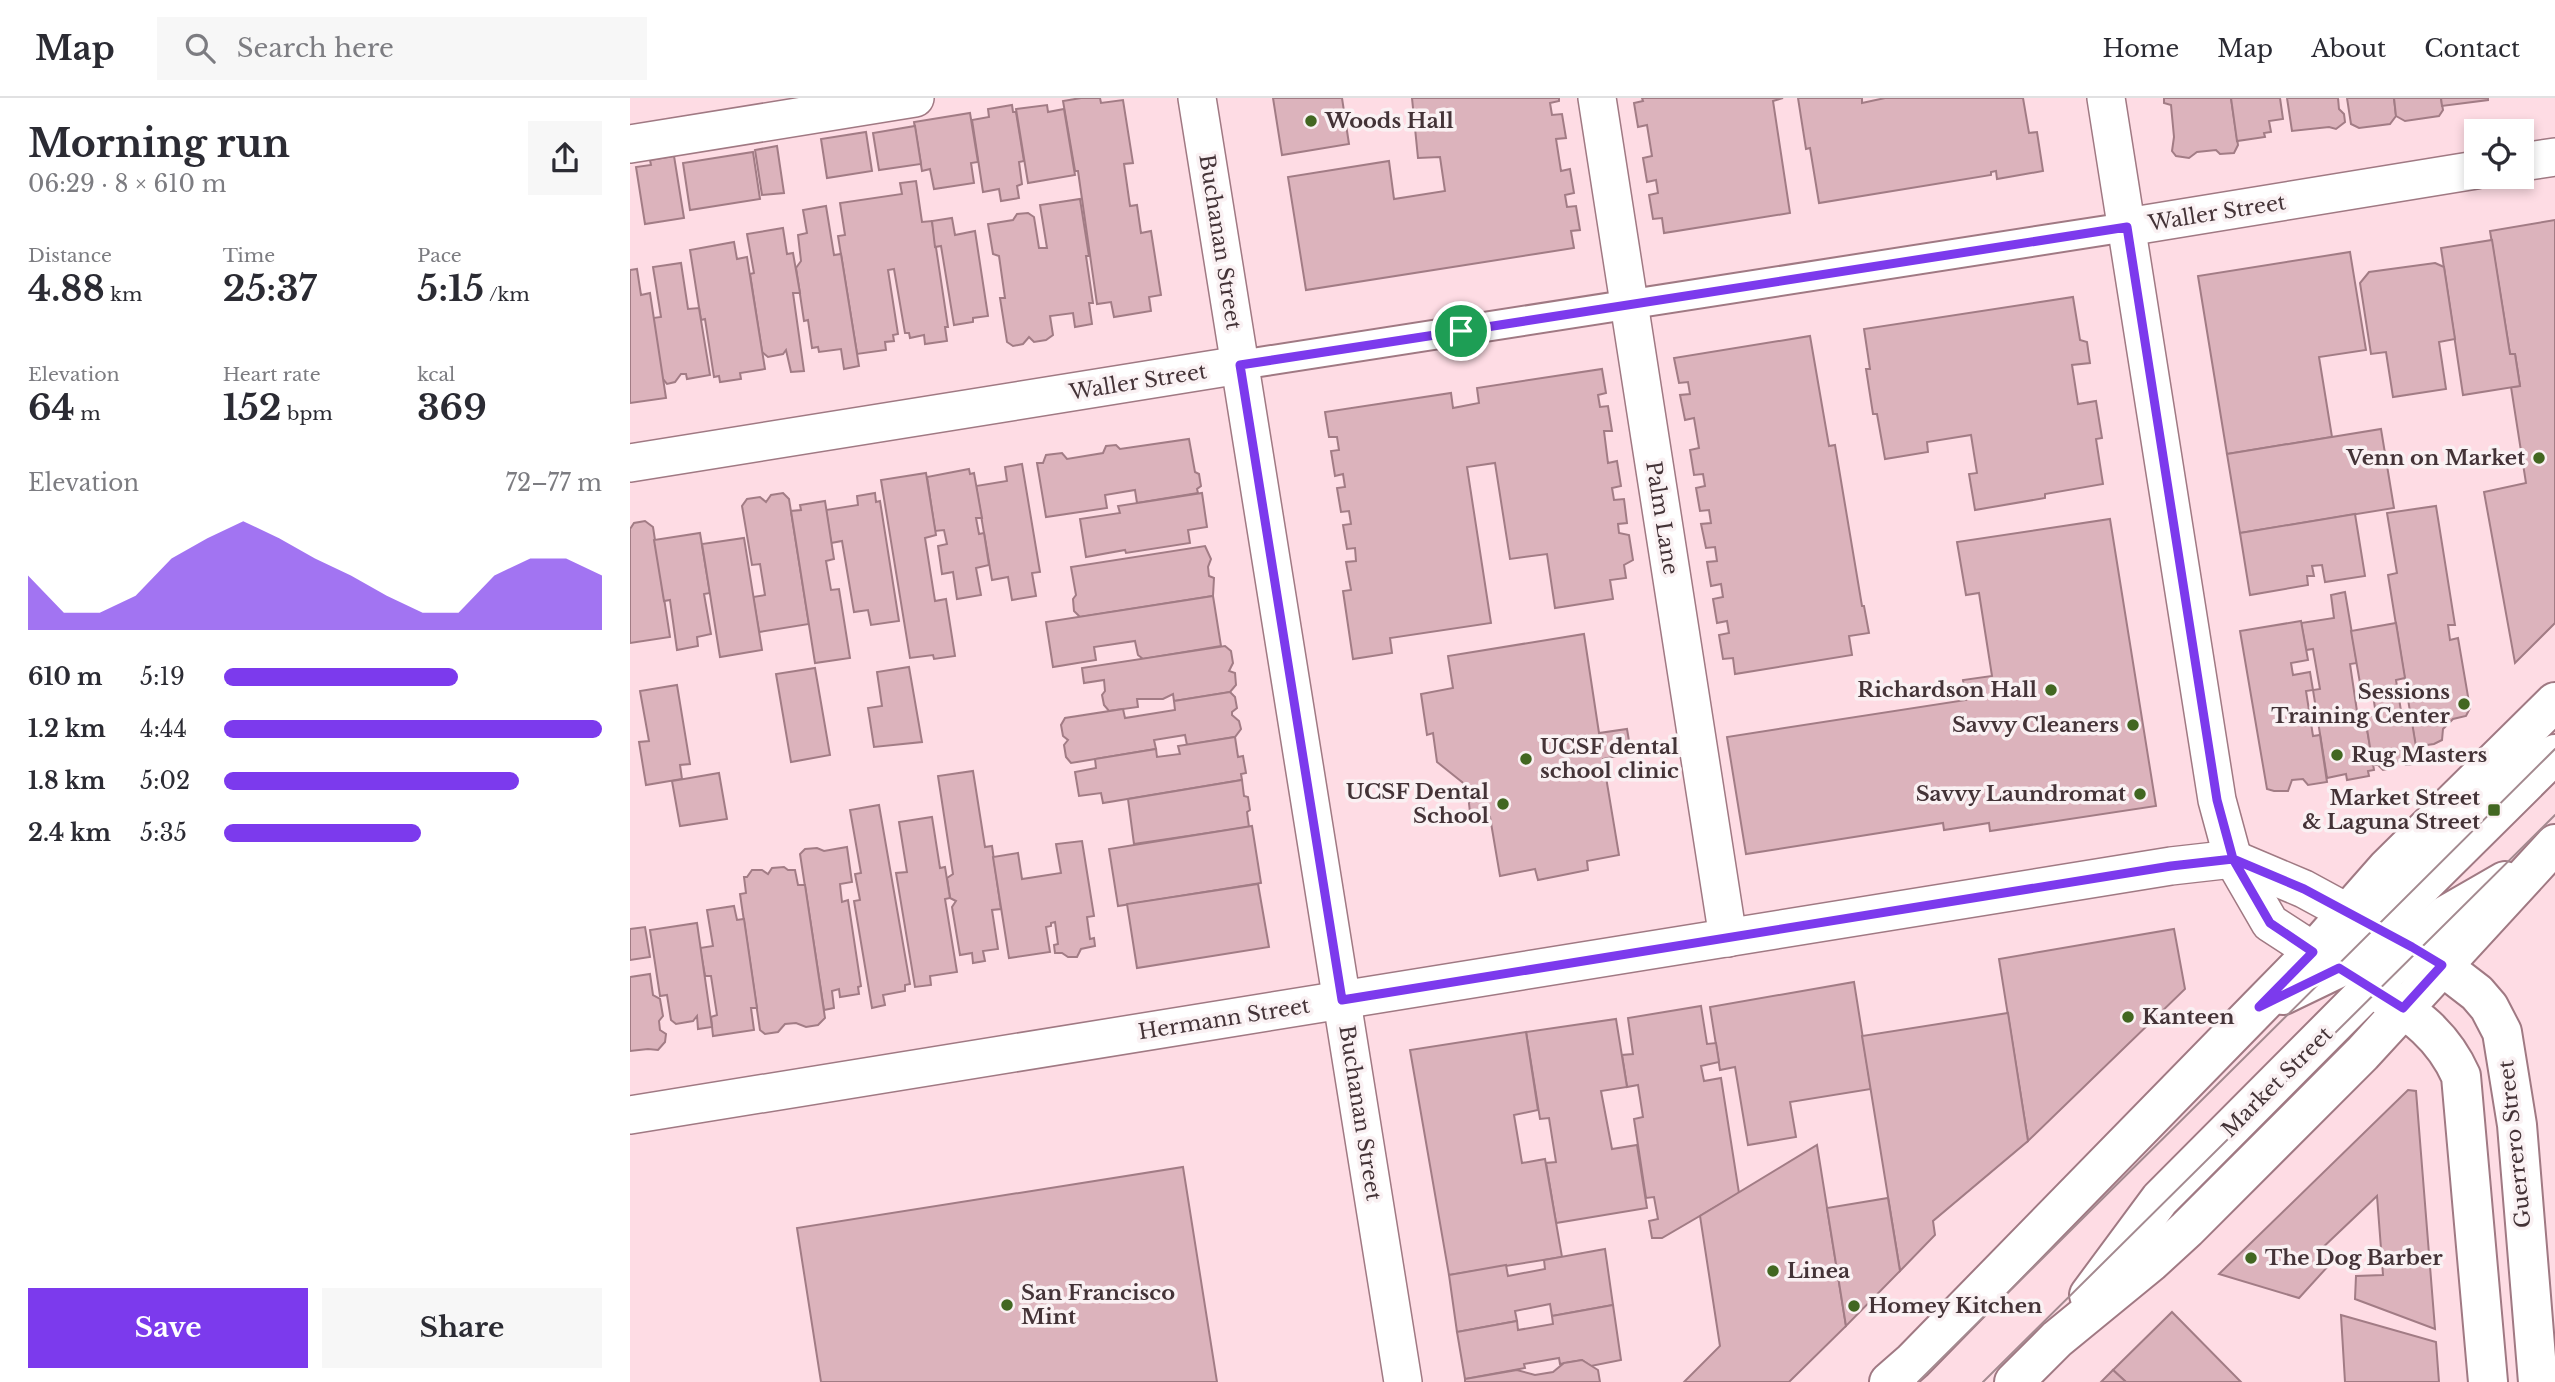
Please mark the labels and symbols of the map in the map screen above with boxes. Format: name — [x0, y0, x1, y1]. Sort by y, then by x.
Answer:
place label: Woods Hall — [1324, 108, 1454, 134]
marker: Woods Hall — [1303, 113, 1319, 129]
street label: Buchanan Street — [1193, 152, 1247, 332]
street label: Waller Street — [2145, 189, 2288, 237]
pin — [1431, 301, 1491, 361]
street label: Waller Street — [1066, 358, 1209, 406]
place label: Venn on Market — [2346, 445, 2525, 471]
marker: Venn on Market — [2531, 450, 2547, 466]
street label: Palm Lane — [1640, 459, 1684, 577]
place label: Richardson Hall — [1857, 677, 2038, 703]
place label: Sessions Training Center — [2271, 679, 2451, 729]
marker: Richardson Hall — [2043, 682, 2059, 698]
marker: Sessions Training Center — [2456, 696, 2472, 712]
place label: Savvy Cleaners — [1952, 712, 2119, 738]
marker: Savvy Cleaners — [2125, 717, 2141, 733]
place label: UCSF dental school clinic — [1540, 734, 1679, 784]
place label: Rug Masters — [2351, 742, 2488, 768]
marker: Rug Masters — [2329, 747, 2345, 763]
marker: UCSF dental school clinic — [1518, 751, 1534, 767]
place label: UCSF Dental School — [1346, 779, 1490, 829]
place label: Savvy Laundromat — [1916, 781, 2126, 807]
place label: Market Street & Laguna Street — [2302, 785, 2480, 835]
marker: Savvy Laundromat — [2132, 786, 2148, 802]
marker: UCSF Dental School — [1495, 796, 1511, 812]
marker: Market Street & Laguna Street — [2486, 802, 2502, 818]
street label: Hermann Street — [1136, 993, 1312, 1045]
place label: Kanteen — [2142, 1004, 2234, 1030]
marker: Kanteen — [2120, 1009, 2136, 1025]
street label: Market Street — [2216, 1021, 2338, 1143]
street label: Buchanan Street — [1333, 1023, 1387, 1203]
street label: Guerrero Street — [2493, 1059, 2537, 1229]
place label: The Dog Barber — [2265, 1245, 2443, 1271]
marker: The Dog Barber — [2243, 1250, 2259, 1266]
place label: Linea — [1787, 1258, 1850, 1284]
marker: Linea — [1765, 1263, 1781, 1279]
place label: San Francisco Mint — [1021, 1280, 1175, 1330]
place label: Homey Kitchen — [1868, 1293, 2042, 1319]
marker: San Francisco Mint — [999, 1297, 1015, 1313]
marker: Homey Kitchen — [1846, 1298, 1862, 1314]

